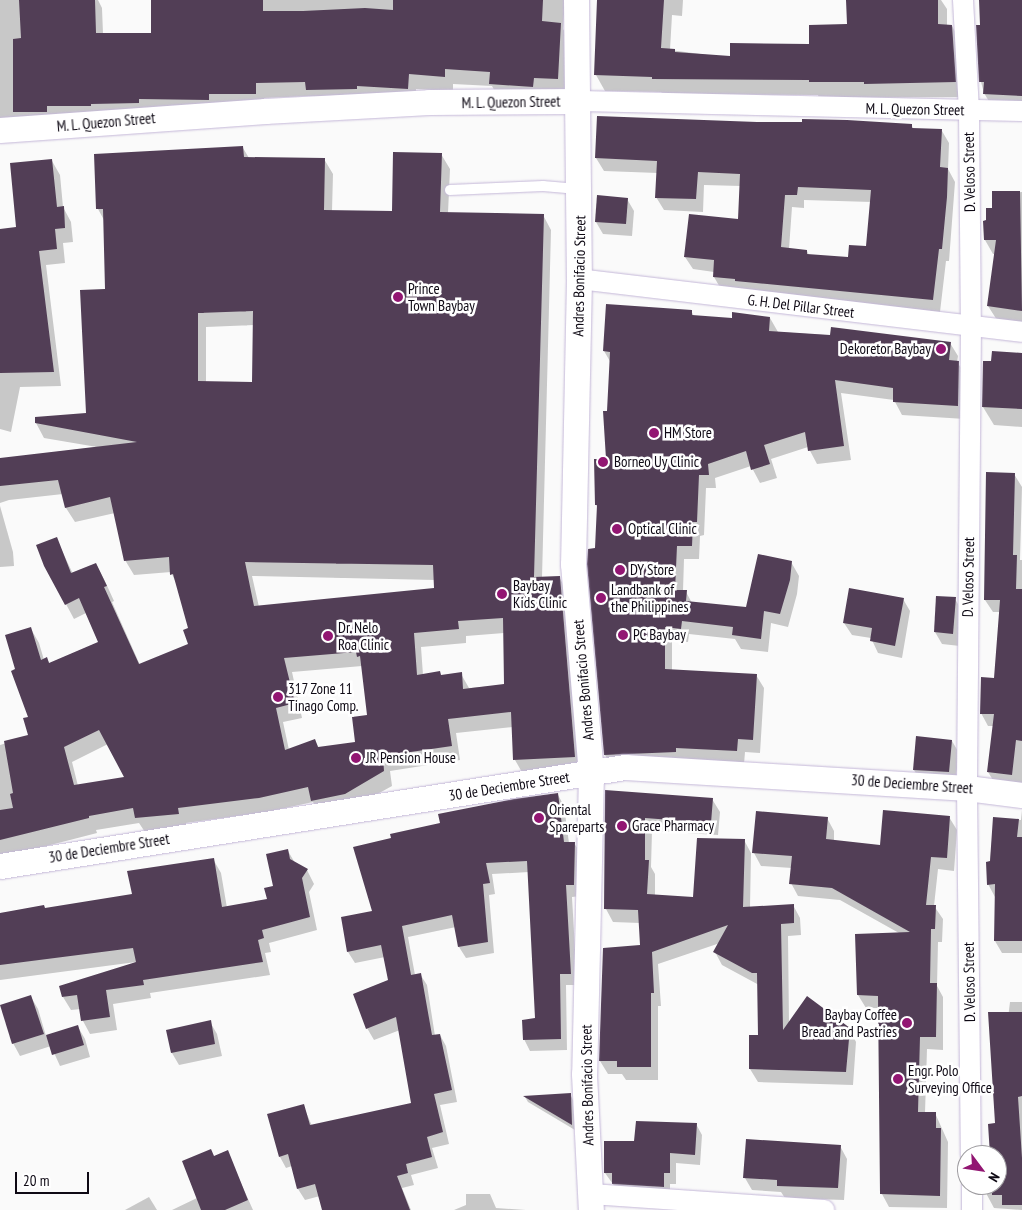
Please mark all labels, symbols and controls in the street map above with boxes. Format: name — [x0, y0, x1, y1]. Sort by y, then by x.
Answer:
street label: M. L. Quezon Street — [460, 92, 562, 112]
street label: M. L. Quezon Street — [864, 99, 966, 119]
street label: M. L. Quezon Street — [55, 109, 157, 135]
street label: D. Veloso Street — [959, 131, 979, 213]
street label: Andres Bonifacio Street — [569, 215, 589, 337]
place label: Prince Town Baybay — [408, 279, 475, 314]
street label: G. H. Del Pillar Street — [746, 290, 856, 322]
marker: Prince Town Baybay — [392, 291, 404, 303]
place label: Dekoretor Baybay — [840, 340, 931, 358]
marker: Dekoretor Baybay — [935, 343, 947, 355]
place label: HM Store — [664, 424, 712, 442]
marker: HM Store — [648, 427, 660, 439]
place label: Borneo Uy Clinic — [614, 453, 699, 471]
marker: Borneo Uy Clinic — [596, 455, 610, 469]
place label: Optical Clinic — [628, 520, 697, 538]
marker: Optical Clinic — [610, 522, 624, 536]
street label: D. Veloso Street — [958, 536, 978, 618]
place label: DY Store — [630, 561, 675, 579]
marker: DY Store — [614, 564, 626, 576]
place label: Baybay Kids Clinic — [513, 576, 567, 611]
place label: Landbank of the Philippines — [611, 580, 689, 615]
marker: Baybay Kids Clinic — [495, 587, 509, 601]
marker: Landbank of the Philippines — [595, 592, 607, 604]
place label: Dr. Nelo Roa Clinic — [338, 618, 389, 653]
street label: Andres Bonifacio Street — [569, 619, 597, 741]
place label: PC Baybay — [633, 626, 686, 644]
marker: PC Baybay — [617, 629, 629, 641]
marker: Dr. Nelo Roa Clinic — [322, 630, 334, 642]
place label: 317 Zone 11 Tinago Comp. — [288, 679, 359, 714]
marker: 317 Zone 11 Tinago Comp. — [272, 691, 284, 703]
place label: JR Pension House — [366, 749, 456, 767]
marker: JR Pension House — [350, 752, 362, 764]
street label: 30 de Deciembre Street — [447, 768, 571, 804]
street label: 30 de Deciembre Street — [850, 771, 974, 797]
place label: Oriental Spareparts — [549, 800, 604, 835]
marker: Oriental Spareparts — [533, 812, 545, 824]
place label: Grace Pharmacy — [632, 817, 714, 835]
marker: Grace Pharmacy — [616, 820, 628, 832]
street label: 30 de Deciembre Street — [47, 830, 171, 866]
street label: D. Veloso Street — [959, 941, 979, 1023]
place label: Baybay Coffee Bread and Pastries — [802, 1005, 897, 1040]
marker: Baybay Coffee Bread and Pastries — [901, 1017, 913, 1029]
street label: Andres Bonifacio Street — [577, 1024, 597, 1146]
place label: Engr. Polo Surveying Office — [908, 1061, 992, 1096]
marker: Engr. Polo Surveying Office — [892, 1073, 904, 1085]
north arrow — [957, 1145, 1007, 1195]
scale bar — [18, 1162, 91, 1194]
text: N — [984, 1169, 1004, 1185]
text: 20 m — [23, 1171, 49, 1190]

